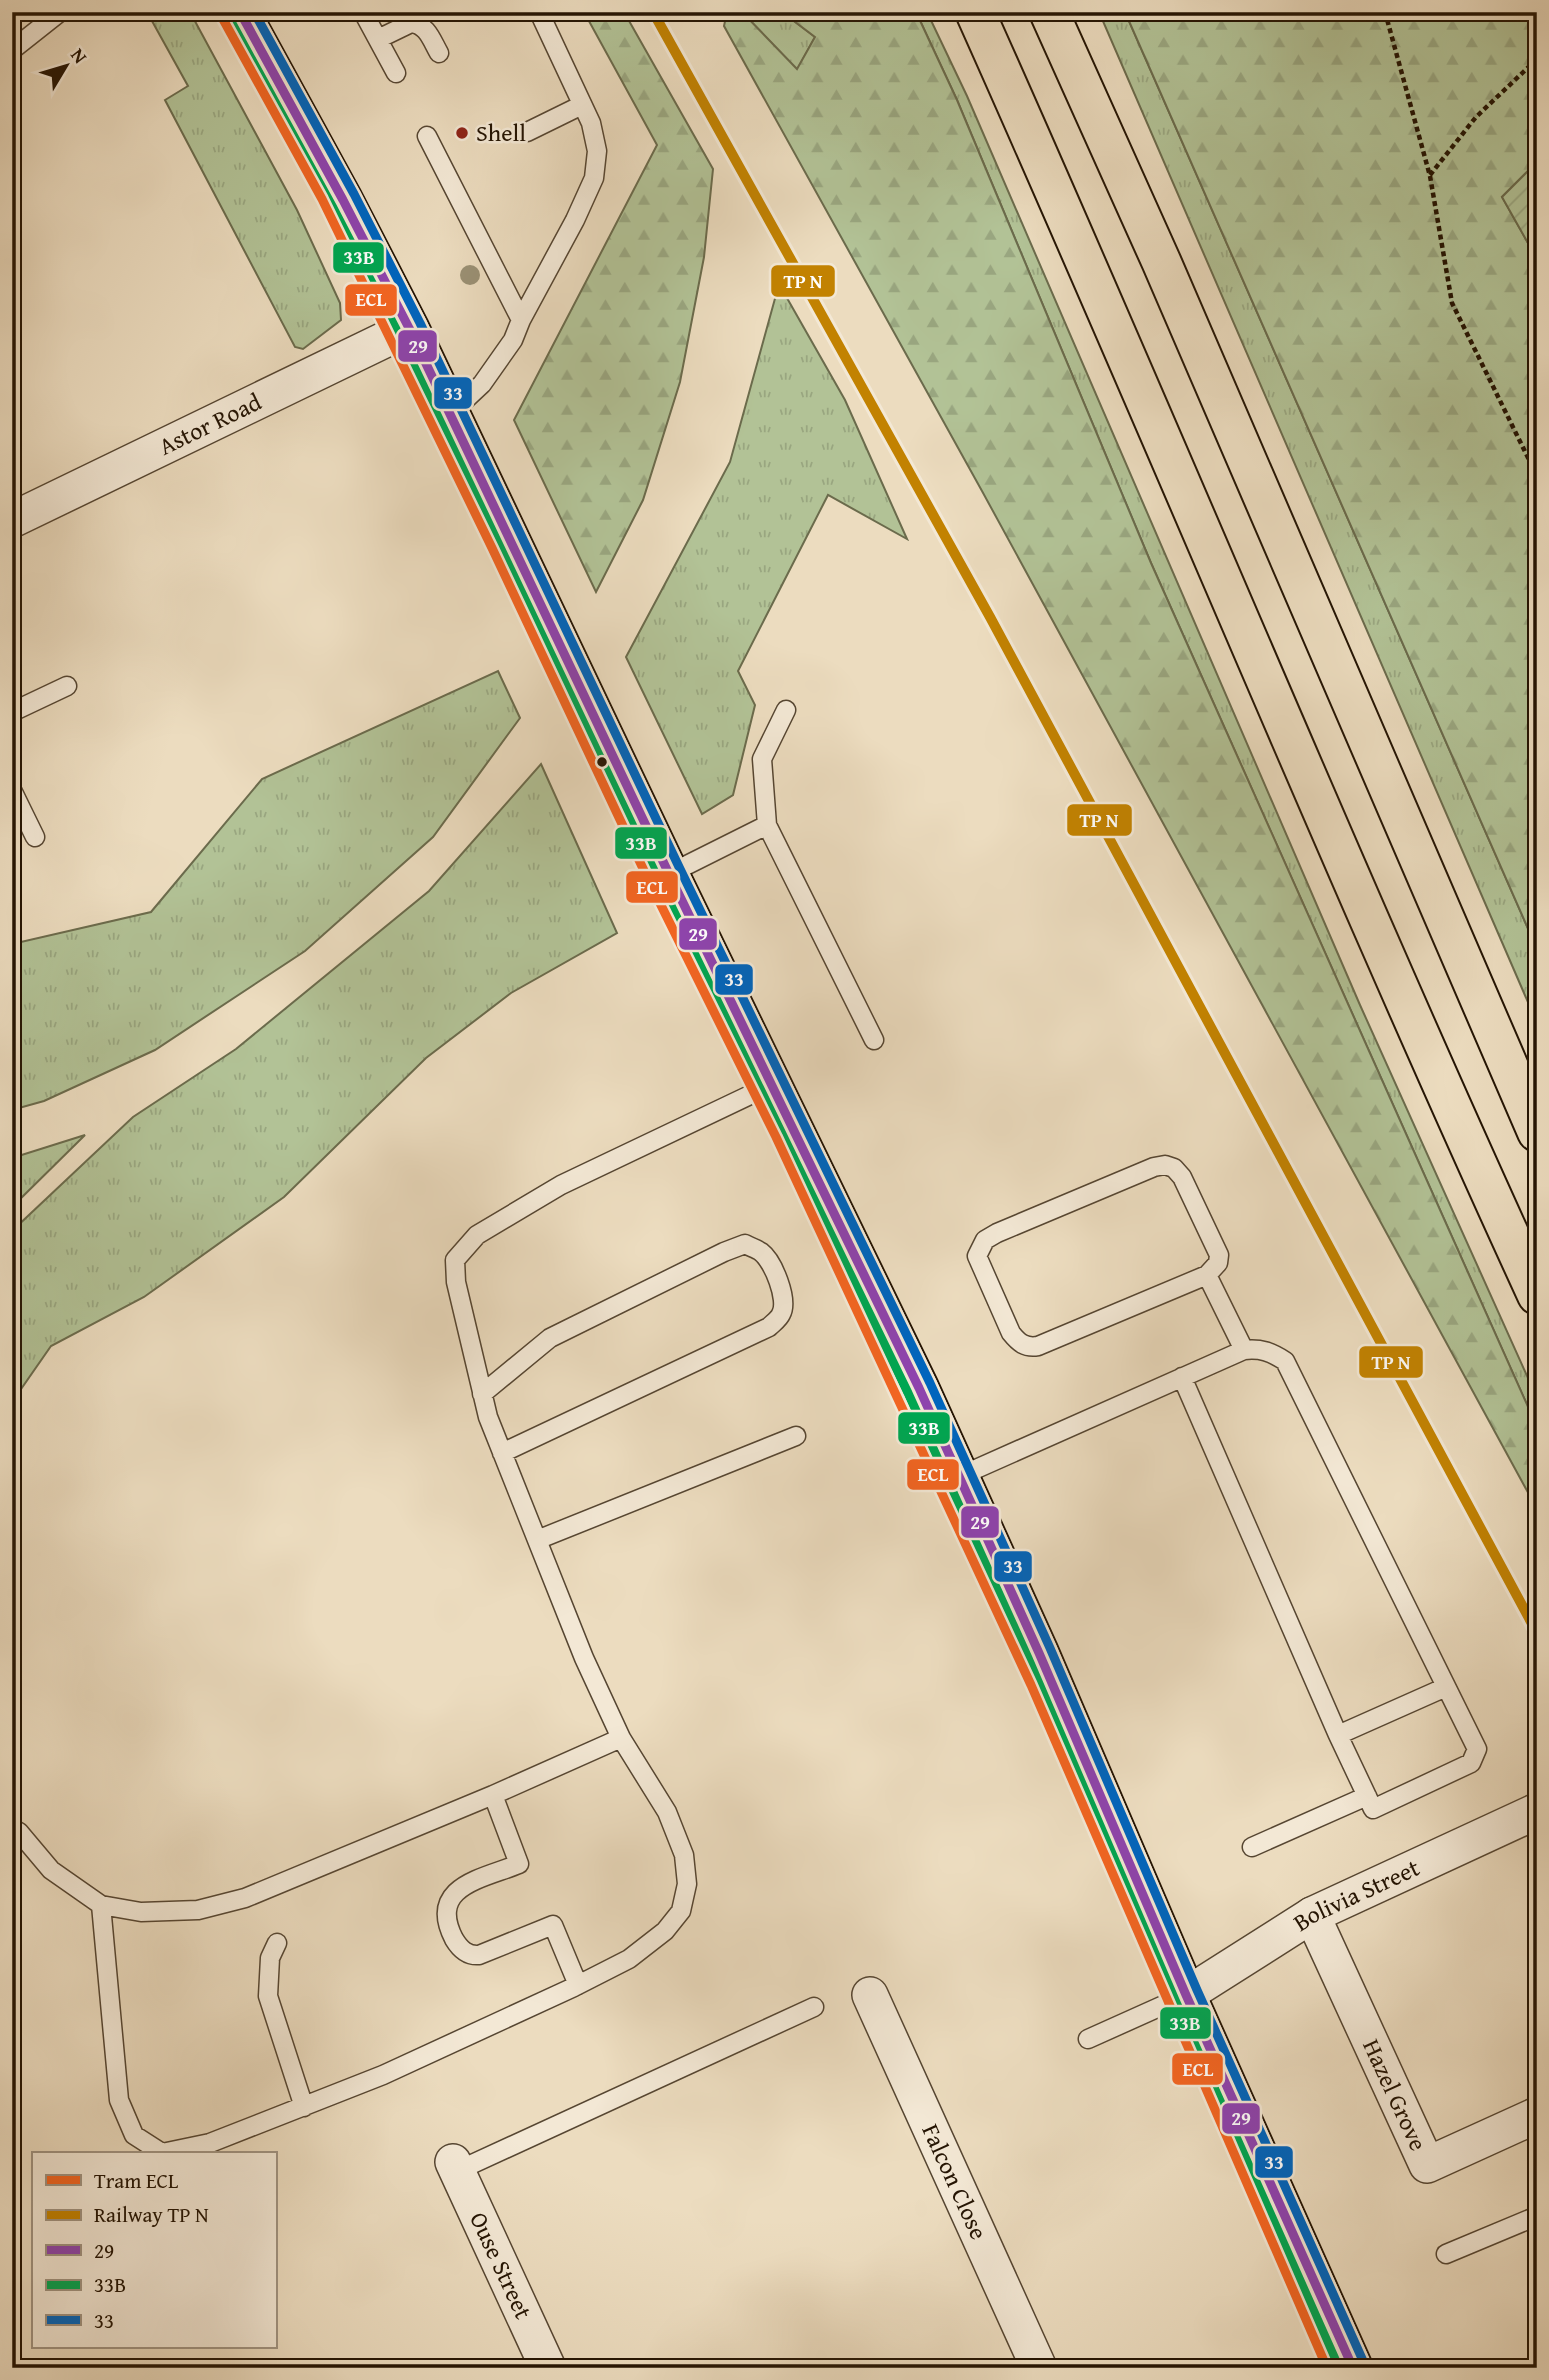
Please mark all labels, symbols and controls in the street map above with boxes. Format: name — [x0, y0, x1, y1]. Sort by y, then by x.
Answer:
north arrow — [32, 32, 102, 102]
text: N — [64, 42, 95, 69]
place label: Shell — [476, 115, 526, 150]
marker: Shell — [454, 125, 470, 141]
line badge: 33B — [332, 241, 385, 274]
text: 33B — [343, 243, 375, 271]
line badge: TP N — [770, 264, 836, 298]
text: TP N — [783, 267, 823, 295]
line badge: ECL — [344, 283, 398, 317]
text: ECL — [356, 285, 387, 313]
line badge: 29 — [397, 329, 438, 363]
text: 29 — [408, 332, 428, 360]
line badge: 33 — [433, 376, 473, 410]
text: 33 — [443, 379, 463, 407]
street label: Astor Road — [153, 384, 267, 464]
unlabelled marker — [595, 755, 609, 769]
line badge: TP N — [1066, 803, 1133, 837]
text: TP N — [1079, 806, 1119, 834]
line badge: 33B — [614, 826, 668, 860]
text: 33B — [625, 829, 657, 857]
line badge: ECL — [625, 870, 679, 904]
text: ECL — [637, 873, 668, 901]
line badge: 29 — [678, 917, 718, 951]
text: 29 — [688, 920, 708, 948]
line badge: 33 — [714, 963, 754, 996]
text: 33 — [724, 965, 744, 993]
line badge: TP N — [1358, 1345, 1424, 1379]
text: TP N — [1371, 1348, 1411, 1376]
line badge: 33B — [897, 1411, 951, 1445]
text: 33B — [908, 1414, 940, 1442]
line badge: ECL — [906, 1458, 960, 1491]
text: ECL — [918, 1460, 949, 1488]
line badge: 29 — [960, 1505, 1000, 1539]
text: 29 — [970, 1508, 990, 1536]
line badge: 33 — [993, 1550, 1033, 1583]
text: 33 — [1003, 1552, 1023, 1580]
street label: Bolivia Street — [1286, 1850, 1425, 1940]
line badge: 33B — [1159, 2006, 1212, 2040]
text: 33B — [1169, 2009, 1201, 2037]
street label: Hazel Grove — [1354, 2033, 1436, 2156]
line badge: ECL — [1171, 2052, 1224, 2086]
text: ECL — [1183, 2055, 1214, 2083]
line badge: 29 — [1221, 2102, 1261, 2135]
text: 29 — [1231, 2104, 1251, 2132]
street label: Falcon Close — [914, 2118, 996, 2245]
line badge: 33 — [1254, 2145, 1294, 2179]
text: 33 — [1264, 2148, 1284, 2176]
legend — [32, 2152, 276, 2348]
text: Tram ECL — [94, 2165, 178, 2196]
text: Railway TP N — [94, 2199, 209, 2230]
street label: Ouse Street — [461, 2206, 541, 2325]
text: 29 — [94, 2235, 114, 2266]
text: 33B — [94, 2269, 126, 2300]
text: 33 — [94, 2305, 114, 2336]

